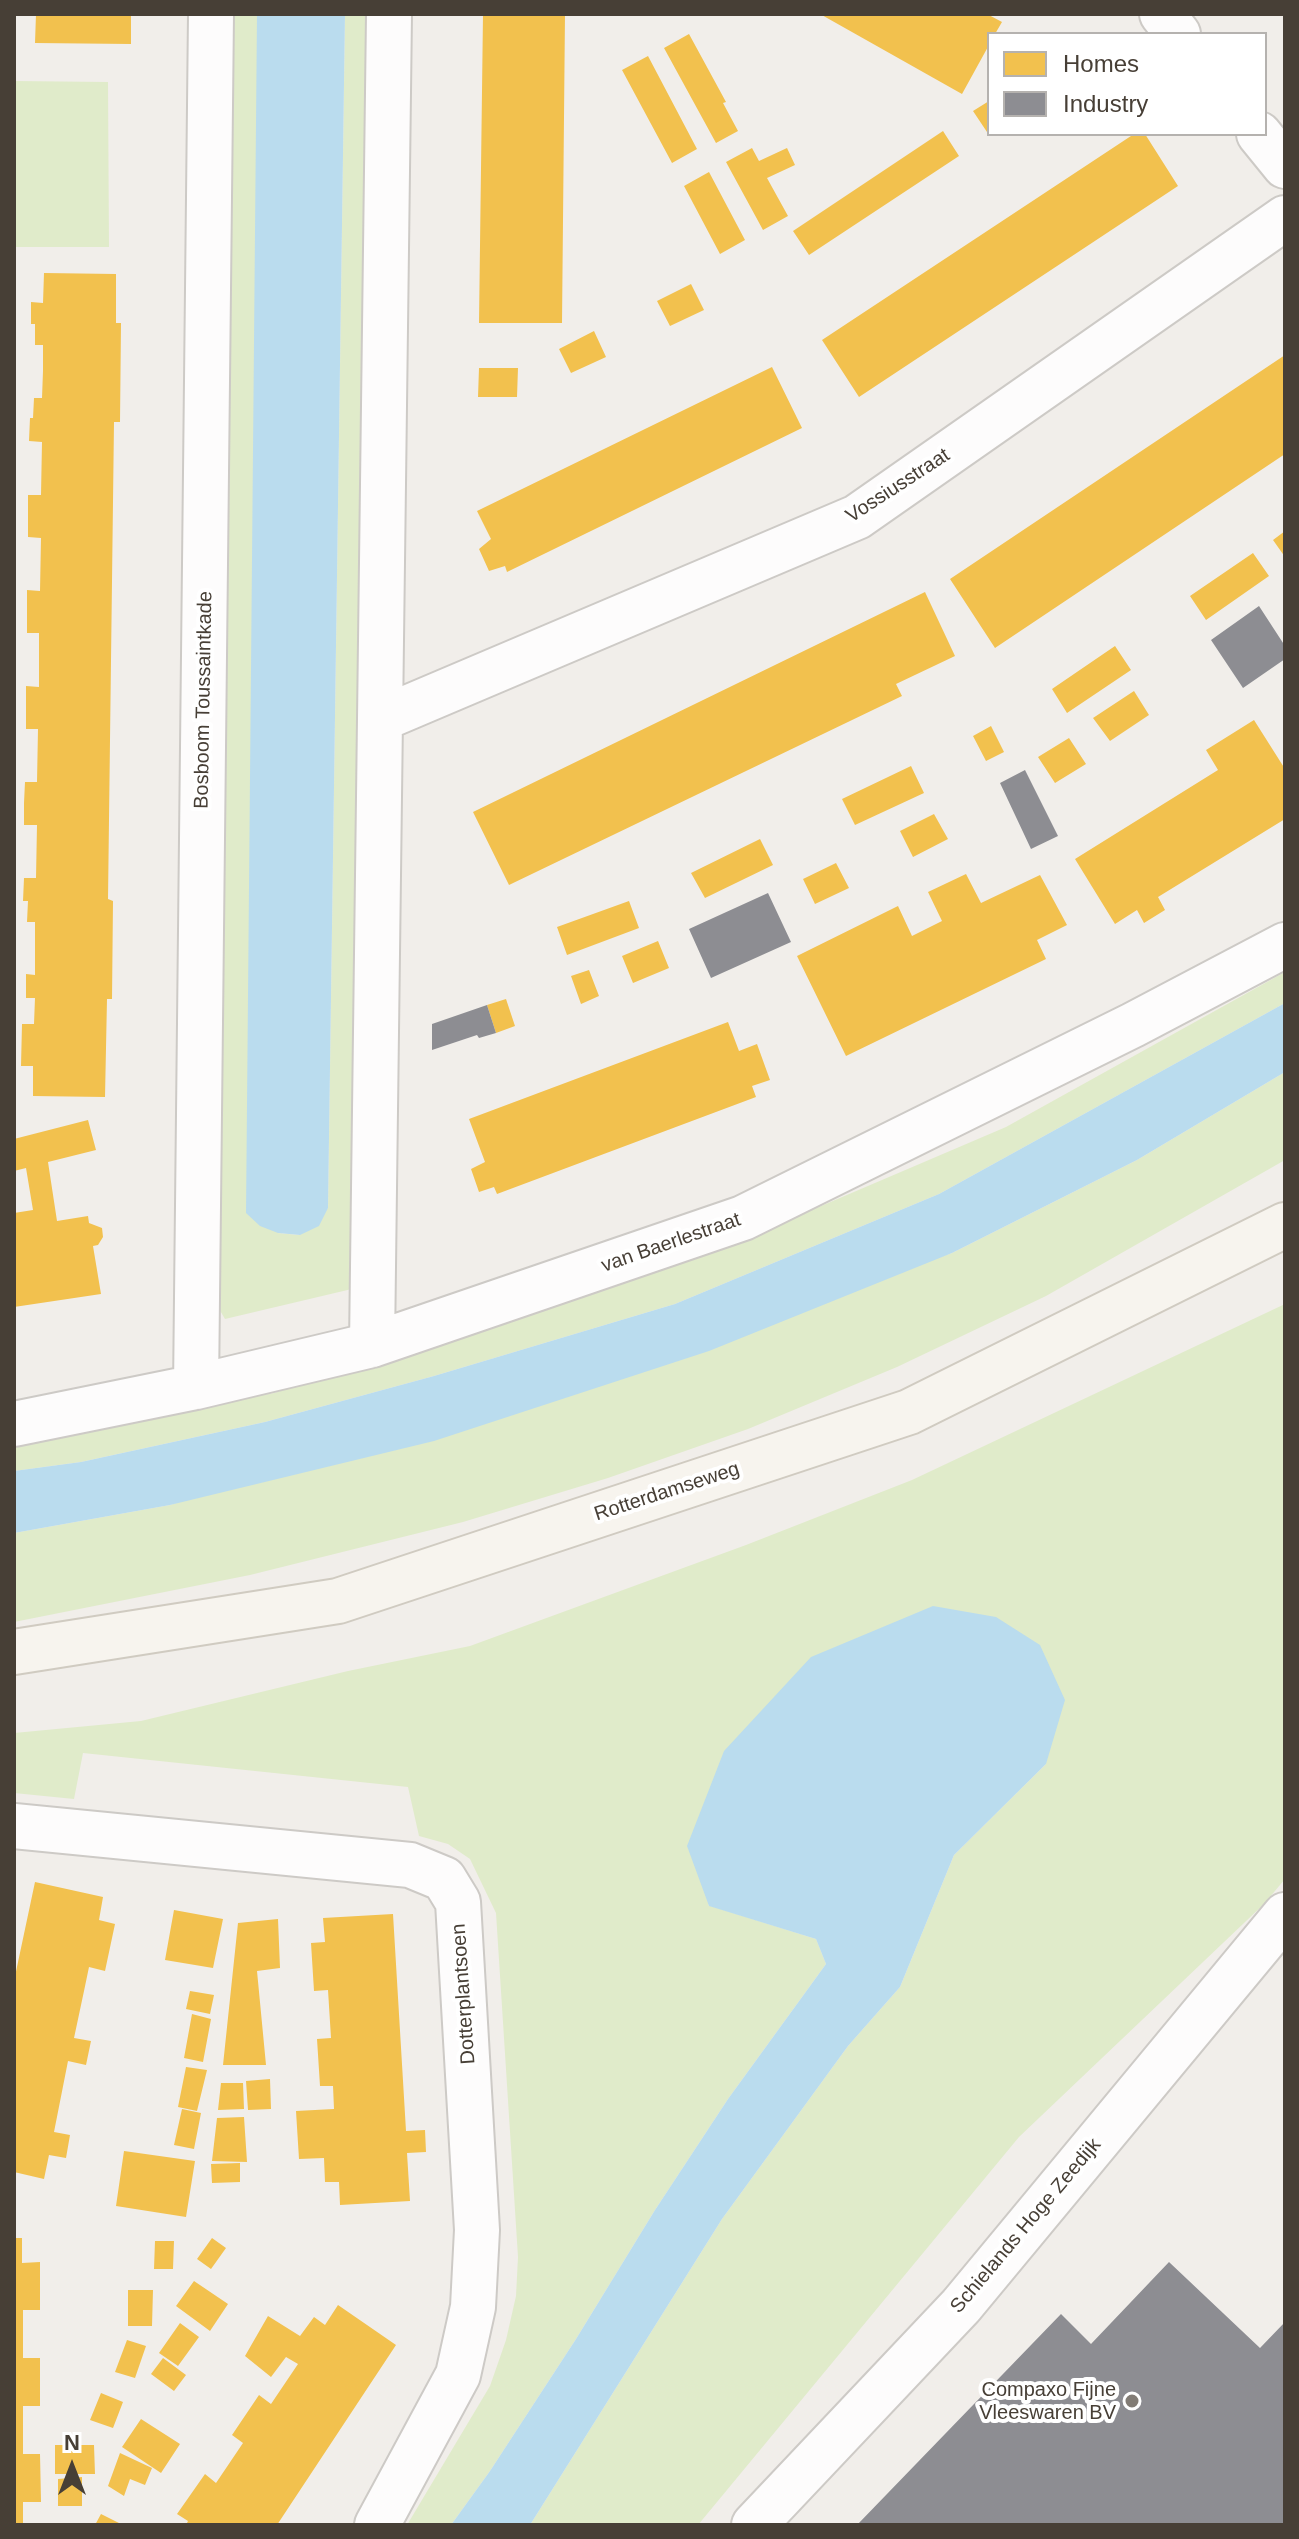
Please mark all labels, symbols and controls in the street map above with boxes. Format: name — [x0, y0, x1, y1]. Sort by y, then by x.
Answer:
legend — [987, 32, 1267, 136]
text: Homes — [1063, 50, 1139, 77]
text: Industry — [1063, 90, 1148, 117]
street label: Vossiusstraat — [842, 444, 954, 528]
street label: Bosboom Toussaintkade — [190, 591, 218, 809]
street label: van Baerlestraat — [598, 1208, 744, 1278]
street label: Rotterdamseweg — [591, 1457, 743, 1527]
street label: Dotterplantsoen — [447, 1923, 481, 2065]
street label: Schielands Hoge Zeedijk — [946, 2134, 1106, 2318]
place label: Compaxo Fijne Vleeswaren BV — [979, 2378, 1116, 2425]
marker: Compaxo Fijne Vleeswaren BV — [1123, 2392, 1141, 2410]
north arrow — [32, 2427, 112, 2507]
text: N — [64, 2430, 80, 2455]

